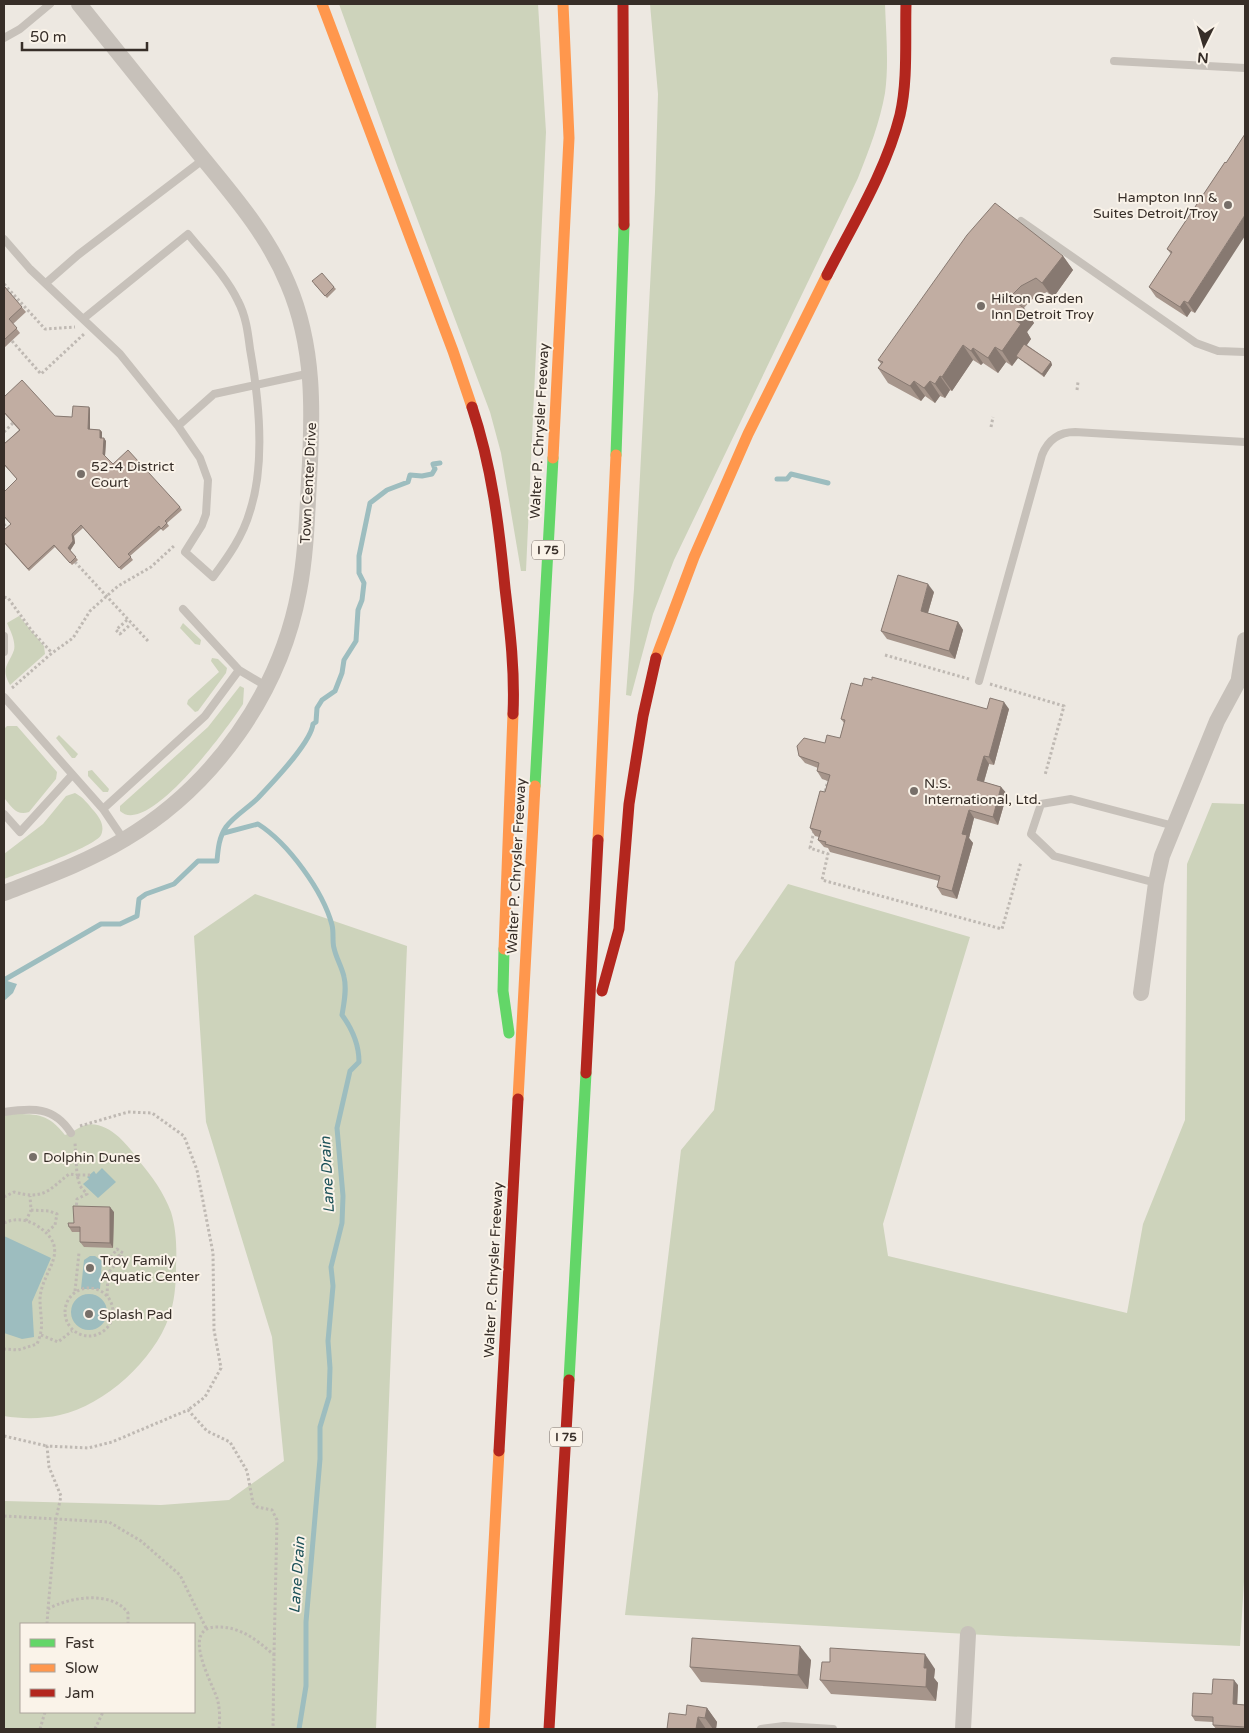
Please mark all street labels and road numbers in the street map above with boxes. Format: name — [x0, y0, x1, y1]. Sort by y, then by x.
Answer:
street label: Walter P. Chrysler Freeway — [526, 342, 553, 520]
street label: Town Center Drive — [297, 422, 320, 544]
road number: I 75 — [532, 540, 564, 560]
street label: Walter P. Chrysler Freeway — [503, 777, 530, 955]
street label: Walter P. Chrysler Freeway — [480, 1181, 507, 1359]
road number: I 75 — [550, 1428, 582, 1446]

